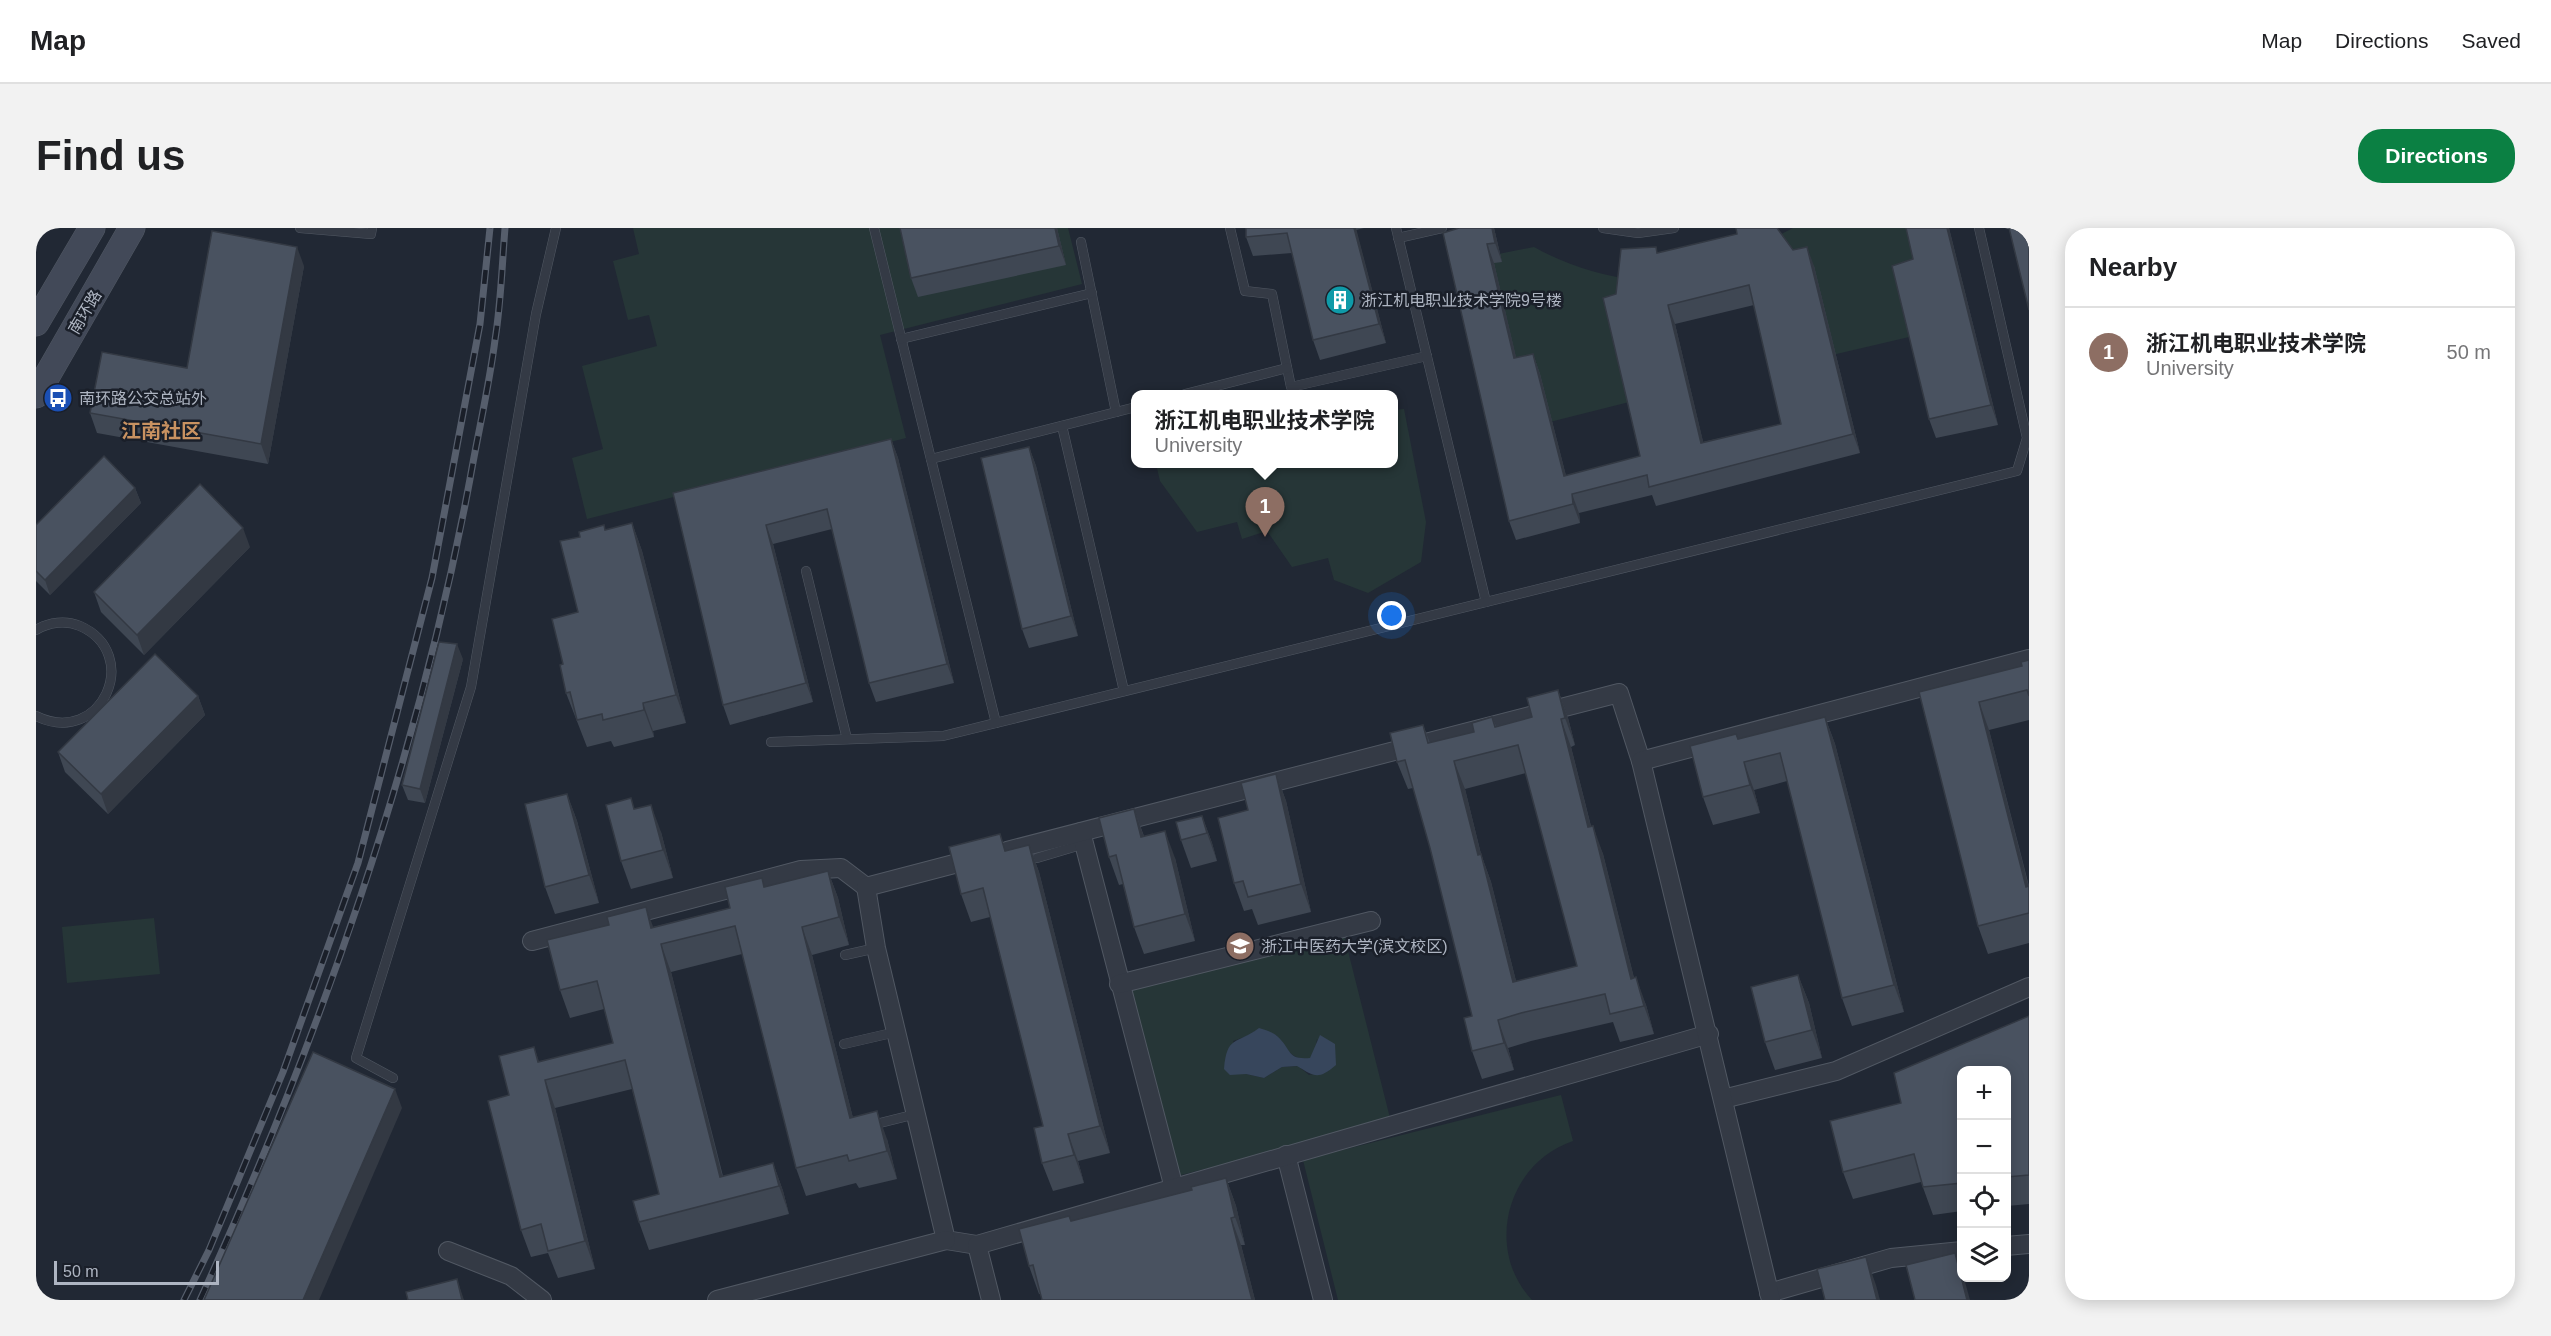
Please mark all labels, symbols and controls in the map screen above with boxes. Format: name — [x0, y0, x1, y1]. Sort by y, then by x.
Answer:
text: Map — [30, 25, 86, 56]
text: Map — [2261, 29, 2302, 52]
text: Directions — [2335, 29, 2428, 52]
text: Saved — [2461, 29, 2521, 52]
button: Directions — [2358, 129, 2515, 183]
text: Find us — [36, 132, 185, 179]
text: Nearby — [2089, 252, 2177, 282]
building icon: 浙江机电职业技术学院9号楼 — [1324, 284, 1356, 316]
street label: 南环路 — [65, 287, 105, 337]
place label: 浙江机电职业技术学院9号楼 — [1361, 292, 1562, 309]
text: 浙江机电职业技术学院 — [2146, 331, 2366, 356]
text: 1 — [2103, 341, 2114, 363]
text: 50 m — [2447, 341, 2491, 363]
text: University — [2146, 357, 2234, 379]
bus stop icon: 南环路公交总站外 — [42, 382, 74, 414]
place label: 南环路公交总站外 — [79, 390, 207, 407]
popup — [1131, 390, 1398, 468]
text: 浙江机电职业技术学院 — [1154, 408, 1375, 433]
district label: 江南社区 — [121, 420, 201, 442]
text: University — [1154, 434, 1242, 456]
pin: 1 — [1246, 488, 1284, 537]
your location — [1377, 601, 1406, 630]
school or university icon: 浙江中医药大学(滨文校区) — [1224, 930, 1256, 962]
place label: 浙江中医药大学(滨文校区) — [1261, 938, 1448, 955]
map controls — [1957, 1066, 2011, 1282]
button: + — [1957, 1066, 2011, 1120]
button: − — [1957, 1120, 2011, 1174]
button: locate — [1957, 1174, 2011, 1228]
button: layers — [1957, 1228, 2011, 1282]
scale bar — [54, 1258, 219, 1286]
text: 50 m — [63, 1263, 99, 1280]

